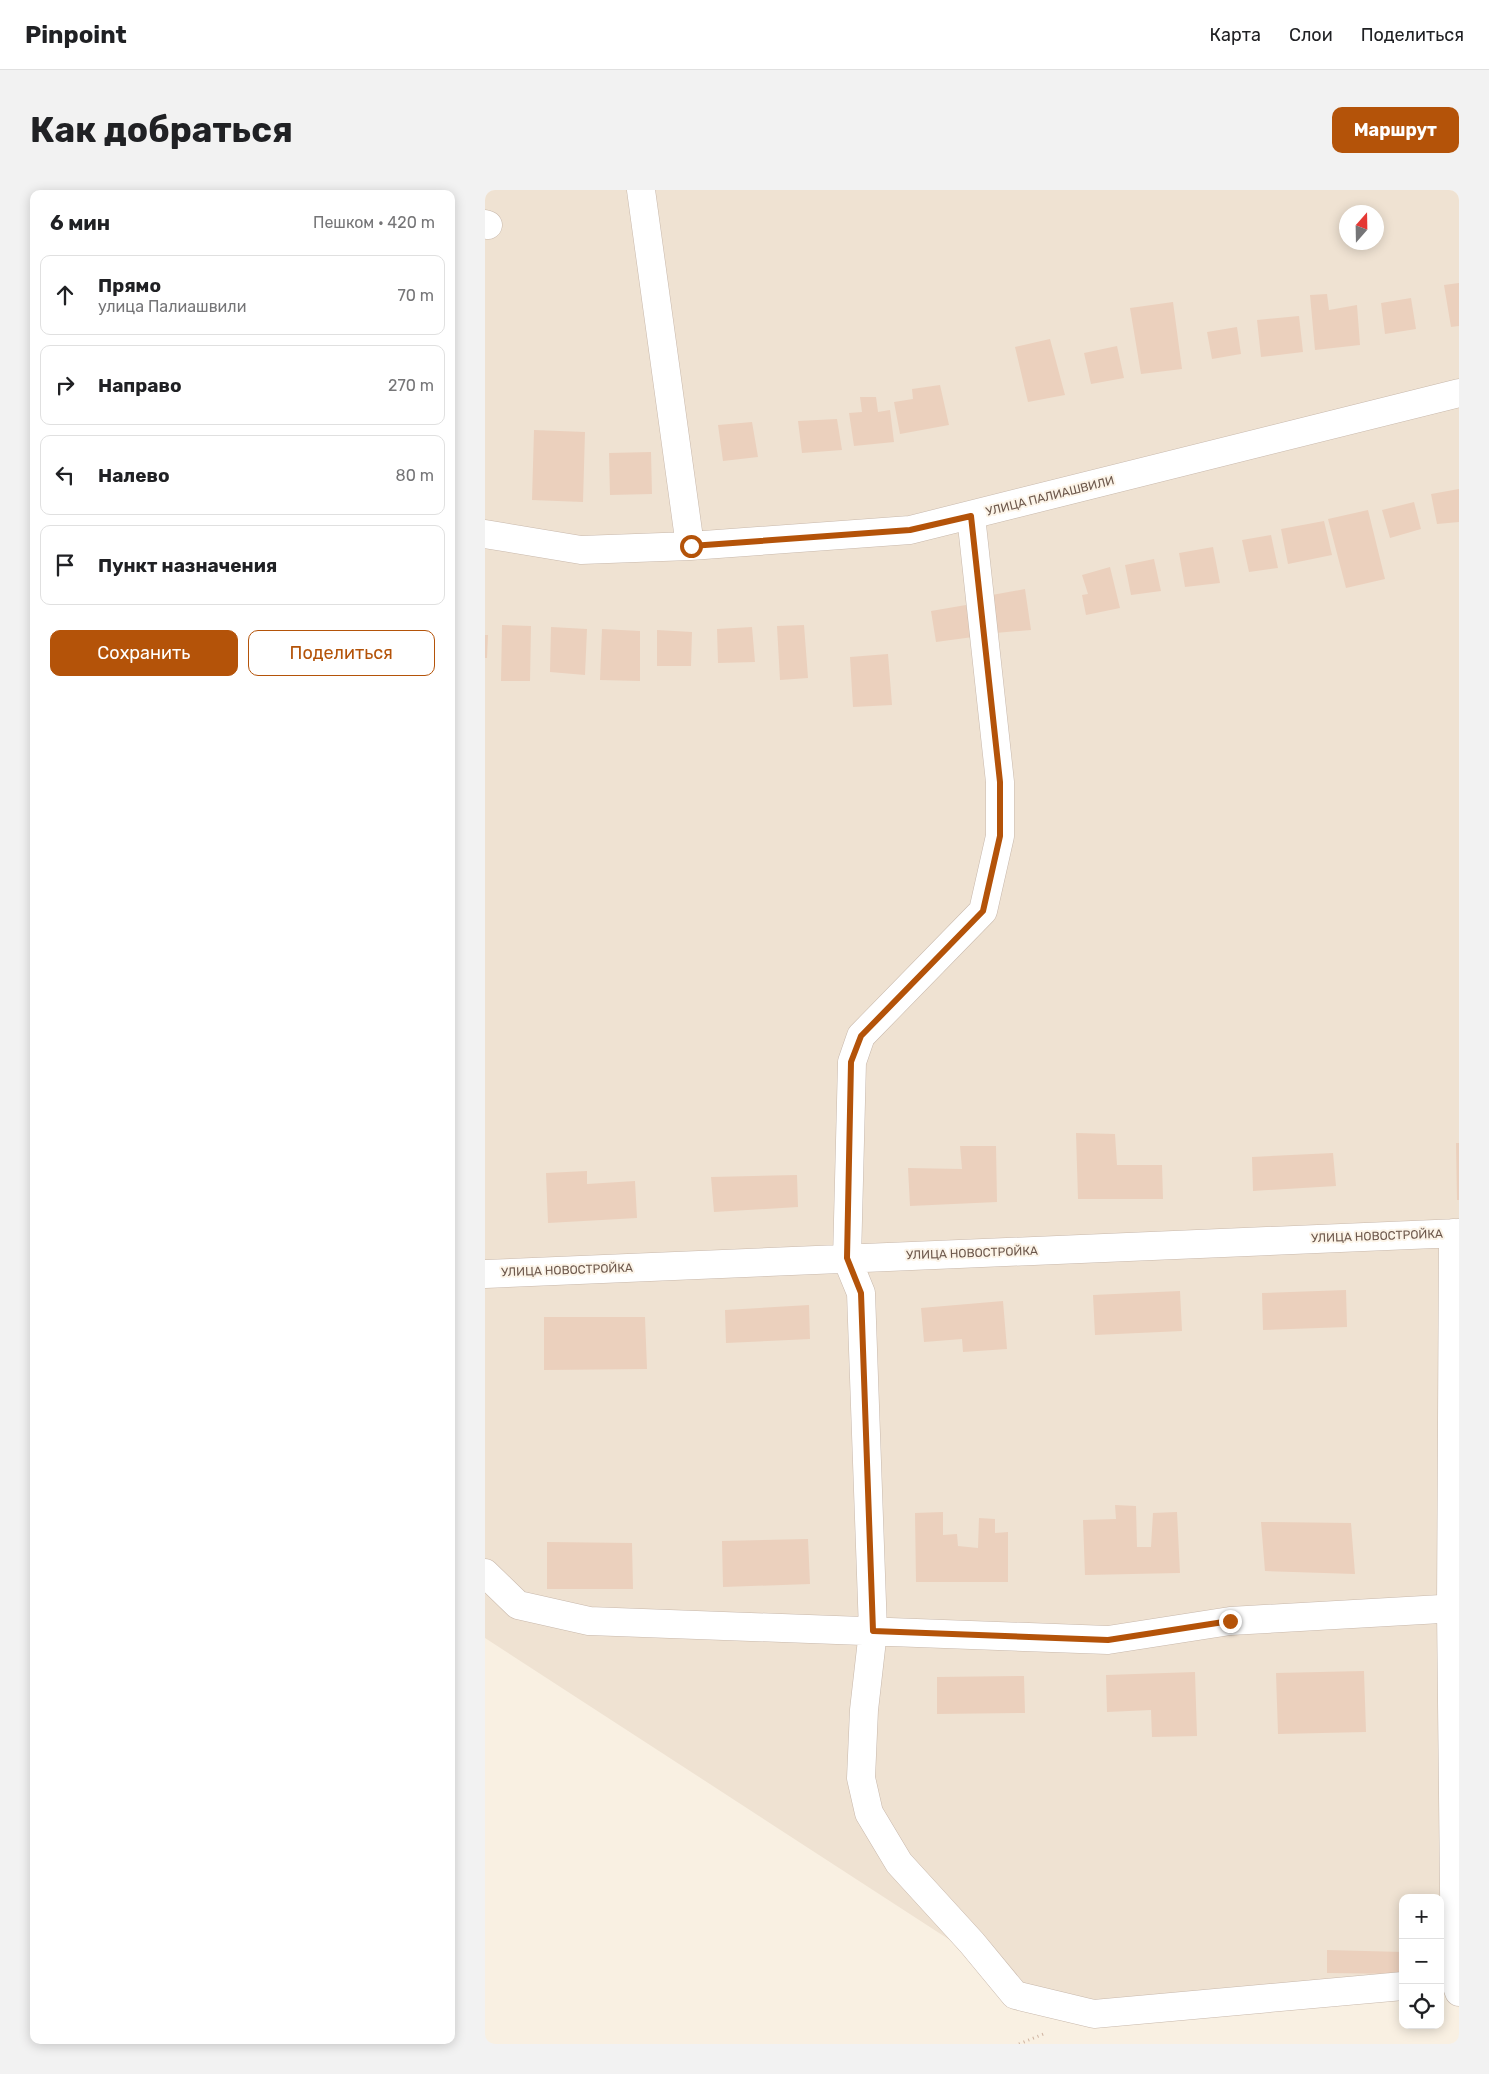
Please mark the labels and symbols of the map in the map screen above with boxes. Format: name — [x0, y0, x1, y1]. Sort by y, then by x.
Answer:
north arrow — [1339, 205, 1384, 250]
street label: УЛИЦА ПАЛИАШВИЛИ — [984, 473, 1116, 519]
route start — [680, 535, 703, 558]
street label: УЛИЦА НОВОСТРОЙКА — [1311, 1227, 1443, 1245]
street label: УЛИЦА НОВОСТРОЙКА — [906, 1244, 1038, 1262]
street label: УЛИЦА НОВОСТРОЙКА — [501, 1261, 633, 1279]
route end — [1219, 1610, 1242, 1633]

